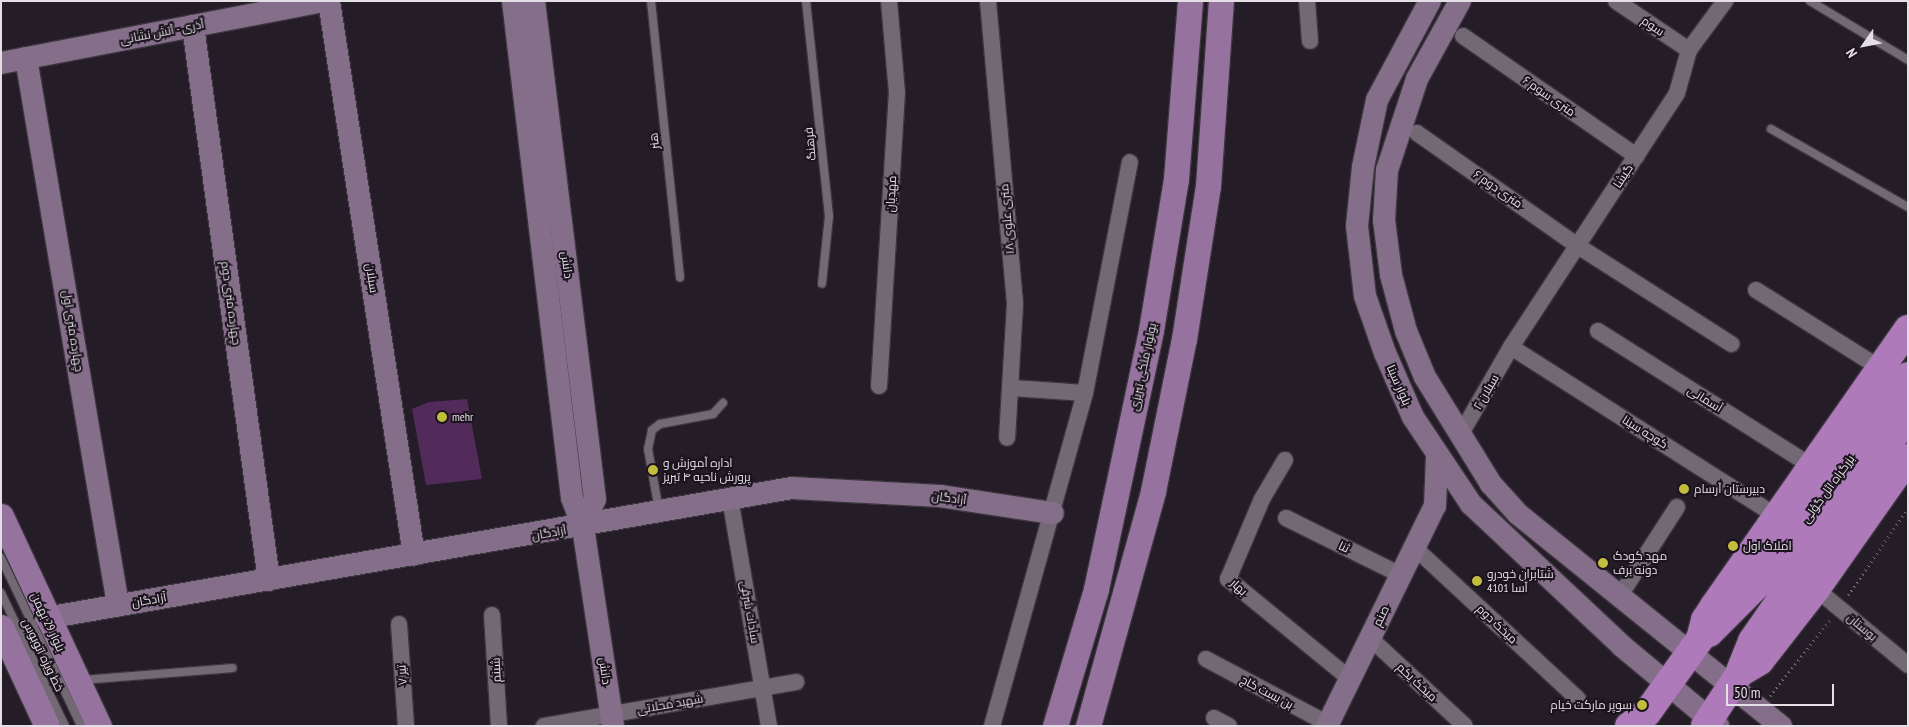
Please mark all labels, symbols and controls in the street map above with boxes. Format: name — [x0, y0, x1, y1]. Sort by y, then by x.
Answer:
street label: سوم — [1639, 13, 1667, 39]
street label: آذرى - آتش نشانى — [118, 17, 206, 47]
north arrow — [1839, 20, 1889, 70]
text: N — [1842, 45, 1861, 61]
street label: ۶ متری سوم — [1520, 73, 1578, 119]
street label: فرهنگ — [801, 126, 819, 162]
street label: هنر — [646, 132, 662, 150]
street label: گیشا — [1610, 161, 1636, 191]
street label: ۶ متری دوم — [1471, 167, 1525, 211]
street label: مهدیان — [883, 175, 899, 213]
street label: ۱۸ متری علوی — [997, 183, 1017, 255]
street label: دانش — [558, 251, 576, 279]
street label: چهارده متری دوم — [218, 260, 244, 346]
street label: سبلان — [363, 262, 381, 294]
street label: چهارده متری اول — [59, 289, 87, 373]
street label: بولوار ملکی تبریزی — [1127, 322, 1159, 412]
street label: بلوار سینا — [1384, 362, 1414, 408]
street label: سبلان ۲ — [1470, 372, 1502, 412]
street label: آسمانی — [1685, 383, 1725, 415]
place label: mehr — [452, 410, 473, 424]
marker: mehr — [436, 411, 448, 423]
street label: کوچه سینا — [1620, 412, 1670, 452]
street label: بزرگراه ائل گؤلی — [1798, 452, 1858, 526]
place label: اداره آموزش و پرورش ناحیه ۴ تبریز — [663, 456, 751, 484]
marker: اداره آموزش و پرورش ناحیه ۴ تبریز — [647, 464, 659, 476]
place label: دبیرستان آرسام — [1694, 482, 1765, 496]
marker: دبیرستان آرسام — [1678, 483, 1690, 495]
street label: آزادگان — [931, 489, 967, 507]
street label: آزادگان — [530, 523, 568, 543]
street label: ثنا — [1336, 538, 1352, 556]
place label: املاک اول — [1743, 539, 1792, 553]
marker: املاک اول — [1727, 540, 1739, 552]
place label: مهد کودک دونه برف — [1613, 549, 1667, 577]
marker: مهد کودک دونه برف — [1597, 557, 1609, 569]
place label: شتابران خودرو 4101 آسا — [1487, 567, 1554, 595]
marker: شتابران خودرو 4101 آسا — [1471, 575, 1483, 587]
street label: بهار — [1228, 576, 1250, 598]
street label: سادات شرقی — [737, 580, 763, 644]
street label: بلوار 29 بهمن — [28, 590, 68, 654]
street label: آزادگان — [130, 590, 168, 610]
street label: میخک دوم — [1474, 601, 1520, 647]
street label: صنم — [1370, 603, 1392, 629]
street label: بوستان — [1844, 610, 1880, 644]
street label: خط ویژه اتوبوس — [19, 616, 67, 694]
street label: شبنم — [488, 657, 504, 683]
street label: دانش — [596, 657, 614, 685]
street label: میخک یکم — [1394, 660, 1440, 704]
street label: ۷ تیر — [394, 664, 410, 686]
street label: بن بست کاج — [1238, 672, 1296, 712]
scale bar — [1729, 674, 1836, 706]
text: 50 m — [1734, 683, 1760, 702]
street label: شهید محلاتی — [636, 691, 704, 717]
place label: سوپر مارکت خیام — [1550, 698, 1632, 712]
marker: سوپر مارکت خیام — [1636, 699, 1648, 711]

